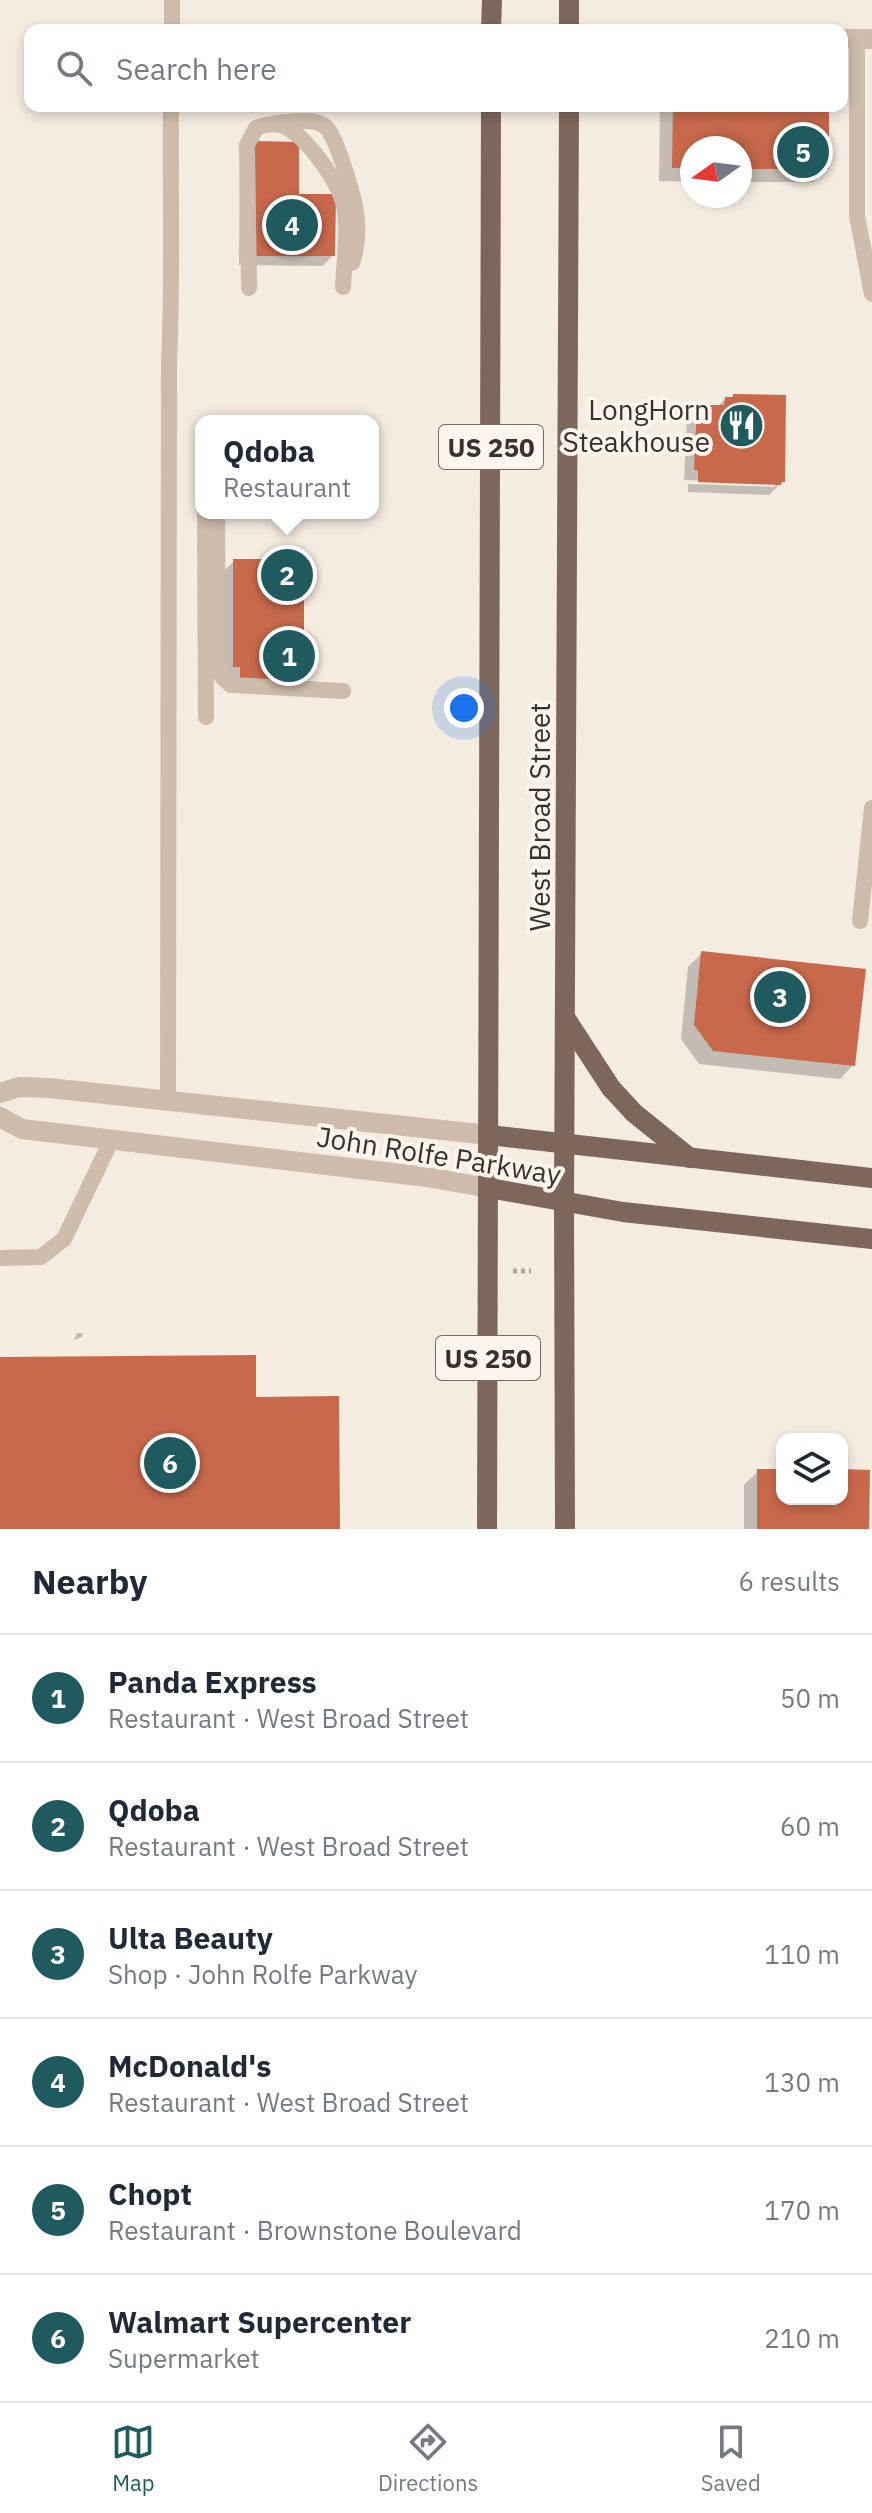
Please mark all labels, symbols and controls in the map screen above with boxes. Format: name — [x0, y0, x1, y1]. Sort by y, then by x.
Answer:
search box — [24, 24, 848, 112]
icon: search — [52, 46, 96, 90]
text: Search here — [116, 49, 277, 88]
pin: 5 — [777, 122, 829, 182]
north arrow — [680, 136, 752, 208]
pin: 4 — [266, 195, 318, 255]
place label: LongHorn Steakhouse — [562, 391, 710, 460]
restaurant icon: LongHorn Steakhouse — [717, 401, 765, 449]
popup — [195, 415, 379, 519]
road number: US 250 — [439, 425, 543, 469]
text: Qdoba — [223, 431, 315, 470]
text: Restaurant — [223, 470, 351, 504]
pin: 2 — [261, 545, 313, 605]
pin: 1 — [263, 626, 315, 686]
your location — [444, 688, 484, 728]
street label: West Broad Street — [521, 703, 558, 931]
pin: 3 — [754, 967, 806, 1027]
street label: John Rolfe Parkway — [314, 1117, 564, 1193]
road number: US 250 — [436, 1336, 540, 1380]
pin: 6 — [144, 1433, 196, 1493]
map controls — [776, 1433, 848, 1505]
button: layers — [776, 1433, 848, 1505]
text: Nearby — [32, 1559, 147, 1603]
text: 6 results — [738, 1564, 840, 1598]
text: Panda Express — [108, 1662, 317, 1701]
text: 1 — [50, 1681, 66, 1715]
text: 50 m — [780, 1681, 840, 1715]
text: Restaurant · West Broad Street — [108, 1701, 469, 1735]
text: Qdoba — [108, 1790, 200, 1829]
text: 2 — [50, 1809, 66, 1843]
text: 60 m — [780, 1809, 840, 1843]
text: Restaurant · West Broad Street — [108, 1829, 469, 1863]
text: Ulta Beauty — [108, 1918, 273, 1957]
text: 3 — [50, 1937, 66, 1971]
text: 110 m — [764, 1937, 840, 1971]
text: Shop · John Rolfe Parkway — [108, 1957, 417, 1991]
text: McDonald's — [108, 2046, 271, 2085]
text: 4 — [50, 2065, 66, 2099]
text: 130 m — [764, 2065, 840, 2099]
text: Restaurant · West Broad Street — [108, 2085, 469, 2119]
text: Chopt — [108, 2174, 192, 2213]
text: 5 — [50, 2193, 66, 2227]
text: 170 m — [764, 2193, 840, 2227]
text: Restaurant · Brownstone Boulevard — [108, 2213, 522, 2247]
text: Walmart Supercenter — [108, 2302, 411, 2341]
text: 6 — [50, 2321, 66, 2355]
text: 210 m — [764, 2321, 840, 2355]
text: Supermarket — [108, 2341, 260, 2375]
tab: Map — [111, 2420, 155, 2497]
tab: Directions — [378, 2420, 478, 2497]
tab: Saved — [701, 2420, 761, 2497]

